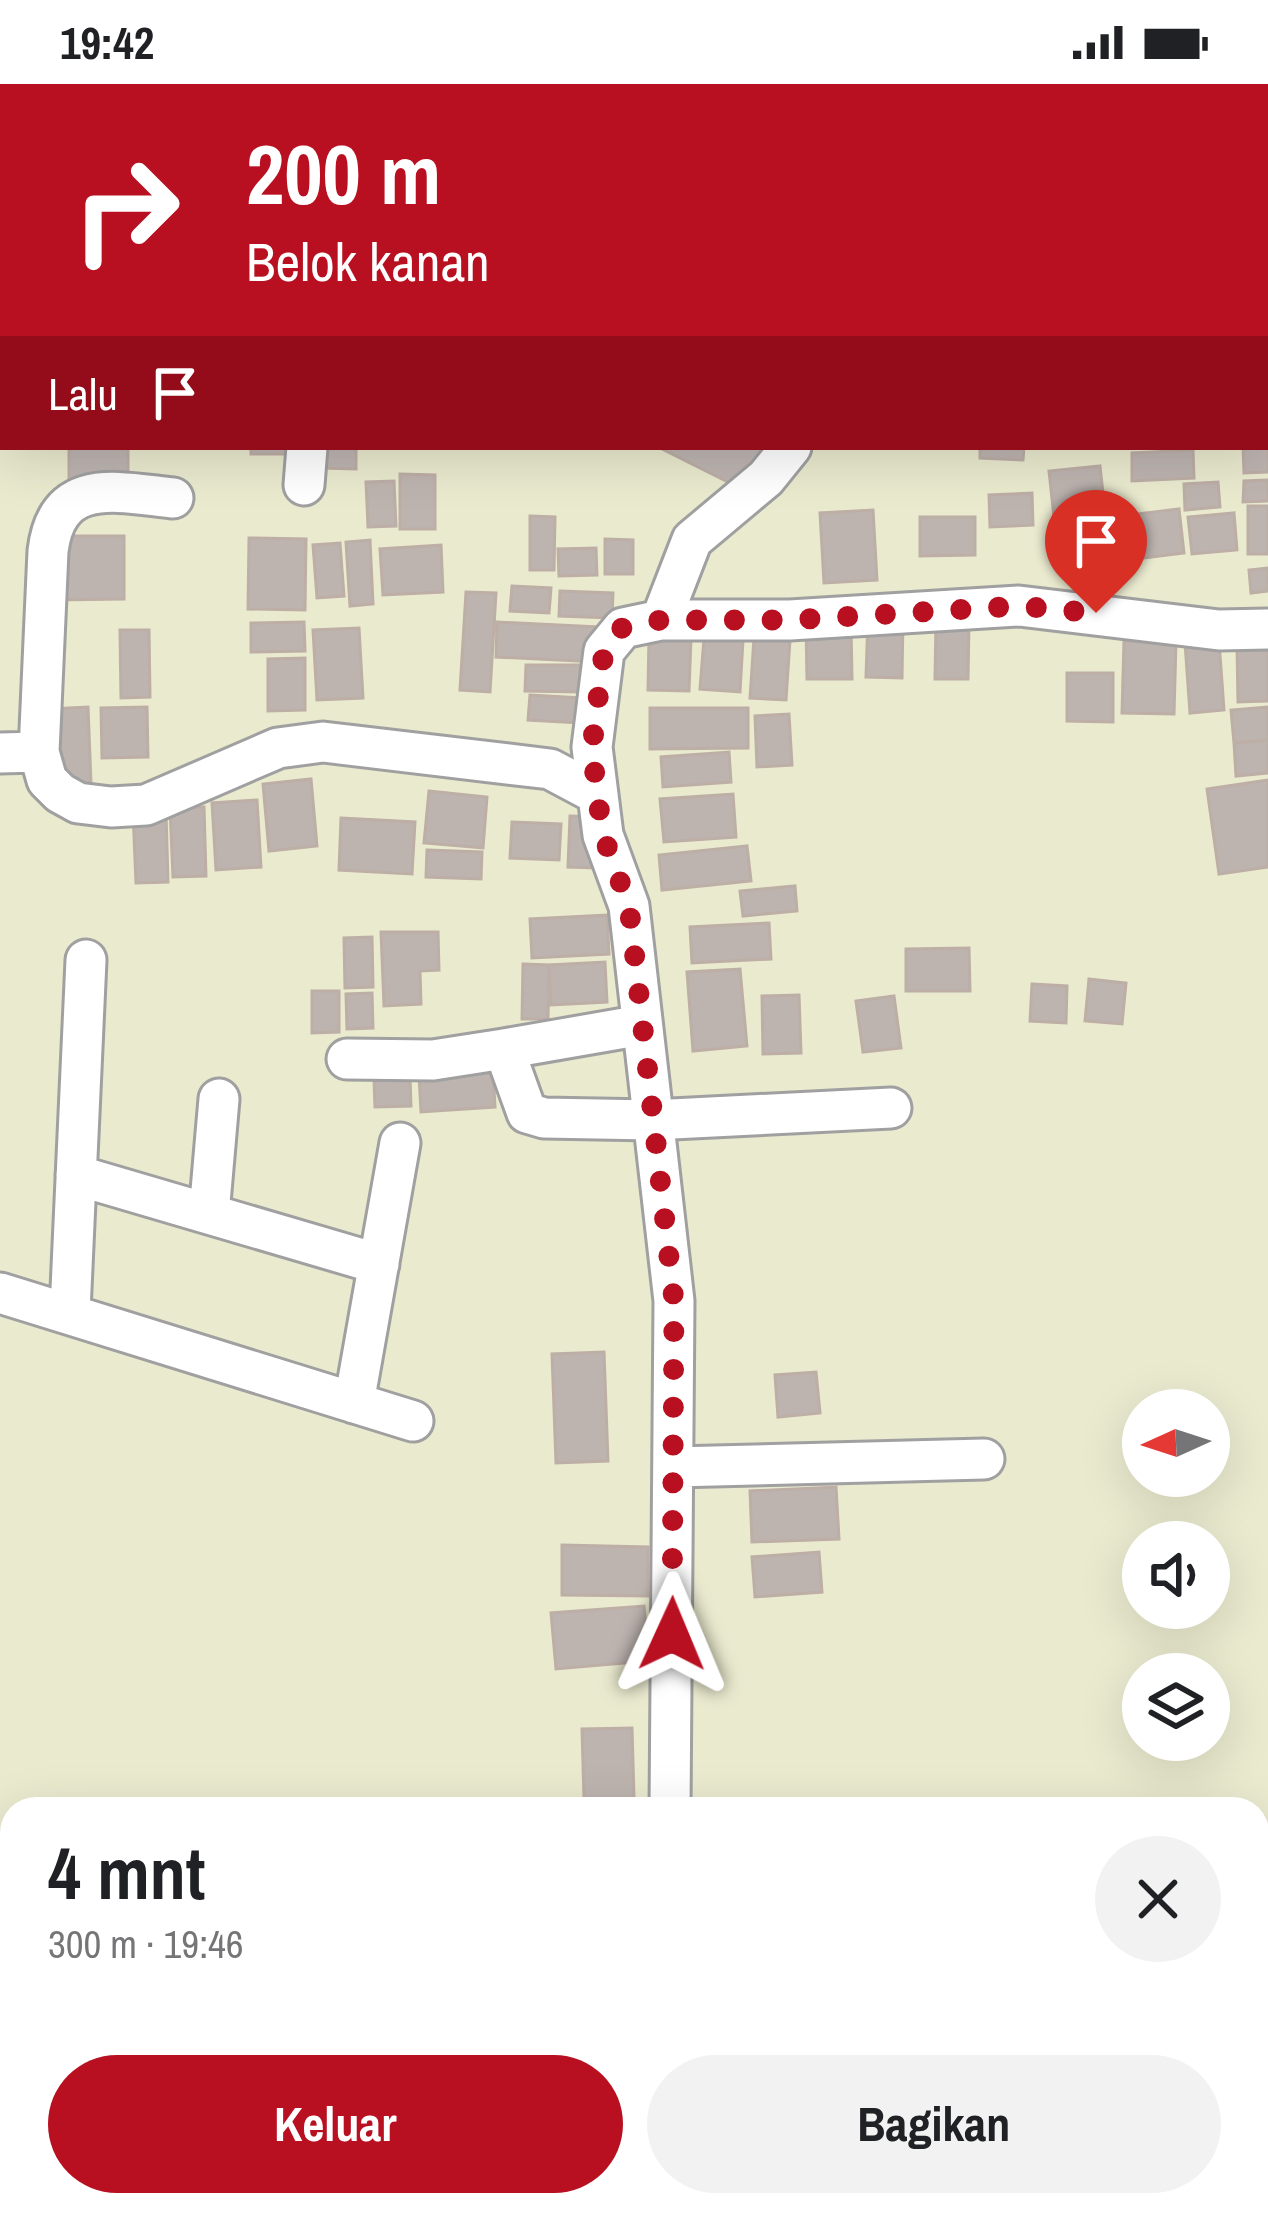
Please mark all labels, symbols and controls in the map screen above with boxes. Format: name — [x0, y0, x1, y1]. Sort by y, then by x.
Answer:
text: 19:42 — [60, 12, 154, 73]
text: 200 m — [246, 117, 441, 230]
icon: right — [48, 132, 204, 288]
text: Belok kanan — [246, 225, 490, 298]
icon: arrive — [142, 360, 208, 426]
text: Lalu — [48, 363, 118, 424]
pin — [1045, 490, 1147, 613]
icon: arrive — [1063, 508, 1129, 574]
north arrow — [1122, 1389, 1230, 1497]
map controls — [1122, 1389, 1230, 1761]
button: sound — [1122, 1521, 1230, 1629]
position arrow — [609, 1571, 735, 1697]
button: layers — [1122, 1653, 1230, 1761]
text: 4 mnt — [48, 1824, 205, 1921]
button: close — [1095, 1836, 1221, 1962]
text: 300 m · 19:46 — [48, 1918, 244, 1970]
button: Keluar — [48, 2055, 623, 2193]
button: Bagikan — [647, 2055, 1221, 2193]

